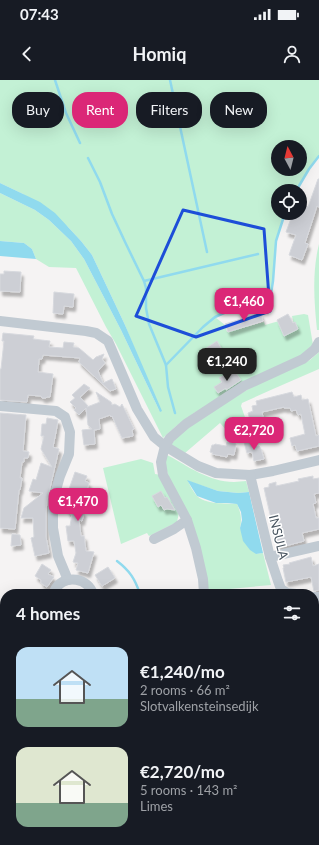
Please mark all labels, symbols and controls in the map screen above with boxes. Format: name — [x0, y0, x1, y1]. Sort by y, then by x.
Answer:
text: 07:43 — [20, 5, 59, 23]
icon: back — [16, 43, 38, 65]
text: Homiq — [133, 43, 186, 65]
icon: person — [281, 43, 303, 65]
chip: Buy — [12, 92, 64, 128]
chip: Rent — [72, 92, 128, 128]
chip: Filters — [136, 92, 202, 128]
chip: New — [210, 92, 267, 128]
north arrow — [271, 140, 307, 176]
map controls — [271, 140, 307, 220]
button: locate — [271, 184, 307, 220]
pin: €1,460 — [211, 288, 277, 322]
text: €1,460 — [224, 293, 264, 309]
pin: €1,240 — [194, 348, 260, 382]
text: €1,240 — [207, 353, 247, 369]
pin: €2,720 — [221, 417, 287, 451]
text: €2,720 — [234, 422, 274, 438]
pin: €1,470 — [45, 488, 111, 522]
text: €1,470 — [58, 493, 98, 509]
street label: INSULA — [266, 513, 292, 561]
icon: filters — [281, 602, 303, 624]
text: 4 homes — [16, 603, 80, 624]
text: €1,240/mo — [140, 661, 225, 682]
icon: home — [48, 663, 96, 711]
text: 2 rooms · 66 m² — [140, 682, 230, 698]
text: Slotvalkensteinsedijk — [140, 698, 258, 714]
text: €2,720/mo — [140, 761, 225, 782]
icon: home — [48, 763, 96, 811]
text: 5 rooms · 143 m² — [140, 782, 237, 798]
text: Limes — [140, 798, 173, 814]

